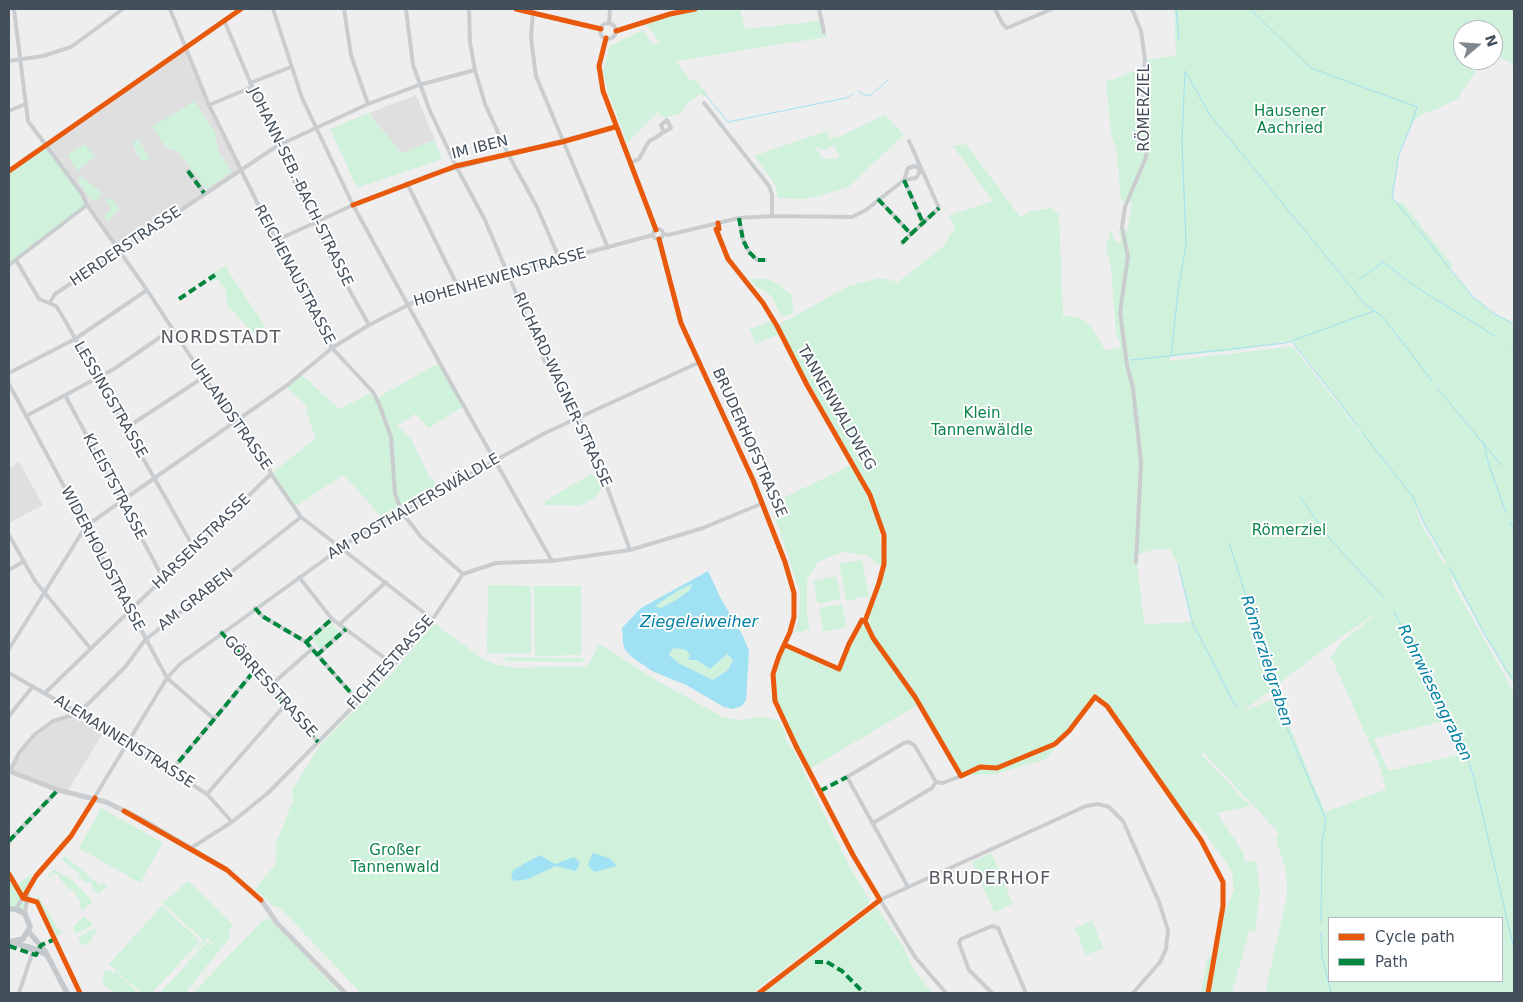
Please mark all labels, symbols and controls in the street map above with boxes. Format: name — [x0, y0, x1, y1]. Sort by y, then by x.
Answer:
north arrow — [1453, 20, 1503, 70]
text: N — [1482, 33, 1501, 49]
street label: RÖMERZIEL — [1136, 64, 1154, 152]
street label: JOHANN-SEB.-BACH-STRASSE — [244, 85, 356, 289]
park label: Hausener Aachried — [1254, 103, 1326, 138]
street label: IM IBEN — [450, 132, 510, 164]
street label: REICHENAUSTRASSE — [250, 202, 338, 348]
street label: HERDERSTRASSE — [67, 203, 185, 291]
street label: HOHENHEWENSTRASSE — [412, 245, 588, 311]
street label: RICHARD-WAGNER-STRASSE — [509, 290, 615, 490]
district label: NORDSTADT — [159, 327, 283, 349]
street label: LESSINGSTRASSE — [69, 339, 151, 461]
street label: TANNENWALDWEG — [793, 342, 879, 474]
street label: UHLANDSTRASSE — [185, 356, 275, 474]
street label: BRUDERHOFSTRASSE — [708, 365, 790, 521]
park label: Klein Tannenwäldle — [931, 405, 1033, 440]
street label: KLEISTSTRASSE — [78, 431, 150, 543]
street label: AM POSTHALTERSWÄLDLE — [325, 450, 503, 564]
street label: WIDERHOLDSTRASSE — [56, 484, 148, 634]
street label: HARSENSTRASSE — [149, 491, 255, 593]
park label: Römerziel — [1252, 522, 1326, 540]
street label: AM GRABEN — [155, 565, 237, 635]
water label: Römerzielgraben — [1236, 593, 1296, 729]
street label: FICHTESTRASSE — [344, 612, 438, 714]
water label: Ziegeleiweiher — [640, 613, 758, 633]
water label: Rohrwiesengraben — [1392, 621, 1476, 765]
street label: GÖRRESSTRASSE — [220, 632, 320, 742]
street label: ALEMANNENSTRASSE — [51, 692, 197, 792]
park label: Großer Tannenwald — [351, 842, 439, 877]
district label: BRUDERHOF — [927, 868, 1053, 890]
legend — [1328, 917, 1503, 982]
text: Cycle path — [1375, 928, 1455, 946]
text: Path — [1375, 953, 1408, 971]

